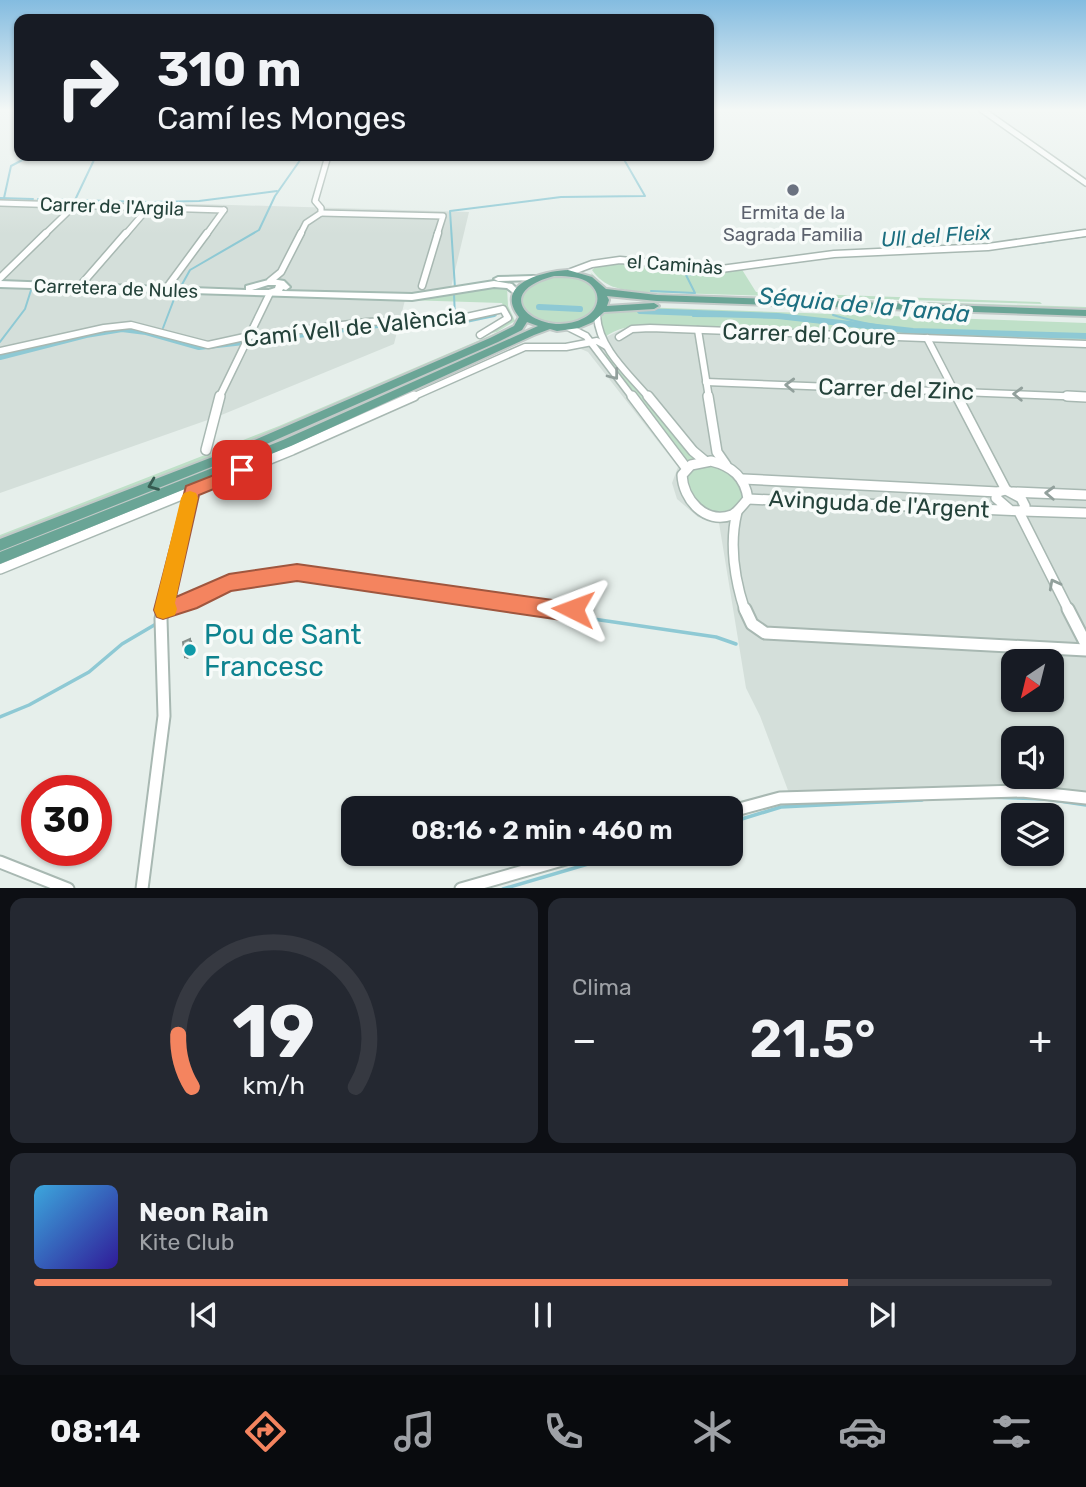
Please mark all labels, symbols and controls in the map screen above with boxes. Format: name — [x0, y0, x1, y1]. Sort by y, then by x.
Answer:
text: 310 m — [157, 40, 302, 98]
icon: right — [42, 42, 133, 133]
text: Camí les Monges — [157, 99, 406, 137]
marker: Ermita de la Sagrada Familia — [785, 182, 801, 198]
street label: Carrer de l'Argila — [39, 192, 185, 221]
place label: Ermita de la Sagrada Familia — [723, 201, 863, 246]
water label: Ull del Fleix — [880, 219, 993, 252]
street label: el Caminàs — [626, 250, 724, 279]
street label: Carretera de Nules — [33, 274, 199, 303]
water label: Séquia de la Tanda — [757, 282, 971, 328]
street label: Camí Vell de València — [242, 301, 468, 353]
street label: Carrer del Coure — [722, 317, 896, 351]
one-way arrow — [606, 367, 619, 379]
street label: Carrer del Zinc — [818, 372, 974, 406]
one-way arrow — [785, 378, 796, 393]
one-way arrow — [1012, 387, 1023, 402]
pin — [212, 440, 272, 500]
icon: arrive — [223, 451, 261, 489]
one-way arrow — [148, 477, 160, 491]
street label: Avinguda de l'Argent — [768, 484, 990, 524]
one-way arrow — [1044, 486, 1055, 501]
position arrow — [536, 572, 610, 646]
one-way arrow — [1049, 579, 1063, 591]
place label: Pou de Sant Francesc — [204, 618, 361, 683]
marker: Pou de Sant Francesc — [182, 642, 198, 658]
north arrow — [1001, 649, 1064, 712]
map controls — [1001, 649, 1064, 866]
button: sound — [1001, 726, 1064, 789]
speed limit sign: 30 — [21, 775, 112, 866]
button: layers — [1001, 803, 1064, 866]
text: 08:16 · 2 min · 460 m — [411, 815, 673, 846]
text: Clima — [572, 973, 632, 1001]
text: 19 — [233, 989, 315, 1075]
text: 21.5° — [749, 1008, 876, 1070]
text: − — [572, 1017, 597, 1063]
text: + — [1028, 1017, 1052, 1063]
text: km/h — [243, 1070, 305, 1099]
text: Neon Rain — [139, 1197, 269, 1228]
text: Kite Club — [139, 1228, 234, 1256]
icon: previous — [185, 1296, 223, 1334]
icon: pause — [524, 1296, 562, 1334]
icon: next — [863, 1296, 901, 1334]
icon: directions — [241, 1407, 290, 1456]
icon: music — [390, 1407, 439, 1456]
icon: phone — [539, 1407, 588, 1456]
icon: climate — [688, 1407, 737, 1456]
icon: car — [838, 1407, 887, 1456]
icon: filters — [987, 1407, 1036, 1456]
text: 08:14 — [50, 1412, 141, 1450]

